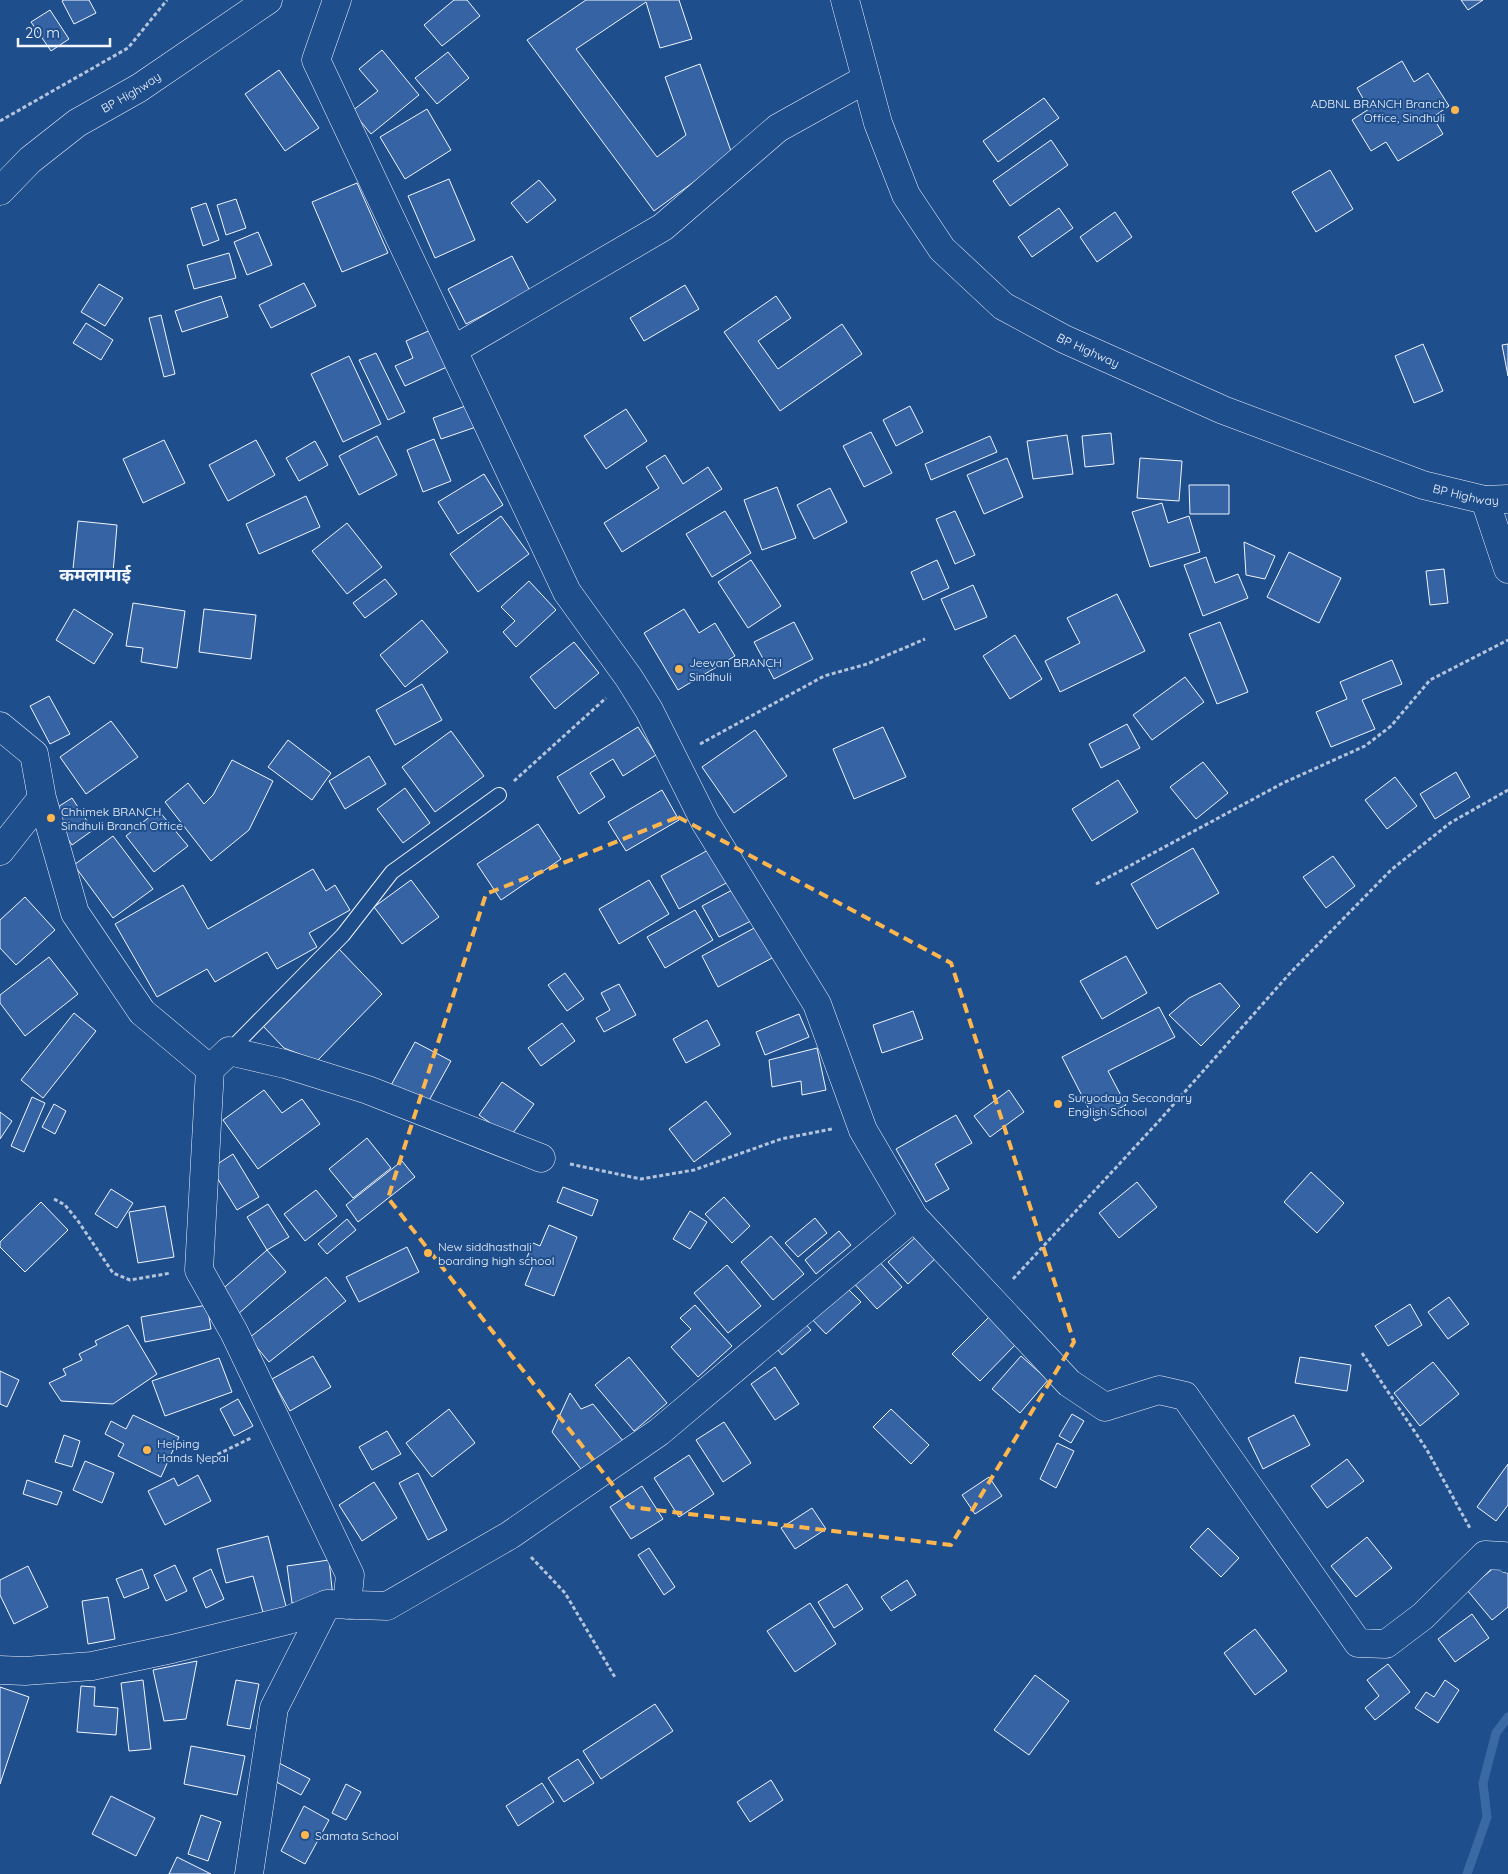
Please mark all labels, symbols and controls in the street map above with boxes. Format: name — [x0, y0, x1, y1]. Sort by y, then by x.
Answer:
scale bar — [18, 15, 110, 47]
text: 20 m — [25, 23, 60, 42]
street label: BP Highway — [98, 68, 163, 115]
place label: ADBNL BRANCH Branch Office, Sindhuli — [1311, 96, 1445, 125]
marker: ADBNL BRANCH Branch Office, Sindhuli — [1449, 104, 1461, 116]
street label: BP Highway — [1054, 329, 1122, 370]
street label: BP Highway — [1431, 480, 1499, 508]
district label: कमलामाई — [59, 563, 132, 586]
place label: Jeevan BRANCH Sindhuli — [689, 655, 782, 684]
marker: Jeevan BRANCH Sindhuli — [673, 663, 685, 675]
place label: Chhimek BRANCH Sindhuli Branch Office — [61, 804, 183, 833]
marker: Chhimek BRANCH Sindhuli Branch Office — [45, 812, 57, 824]
place label: Suryodaya Secondary English School — [1068, 1090, 1192, 1119]
marker: Suryodaya Secondary English School — [1052, 1098, 1064, 1110]
place label: New siddhasthali boarding high school — [438, 1239, 555, 1268]
marker: New siddhasthali boarding high school — [422, 1247, 434, 1259]
place label: Helping Hands Nepal — [157, 1436, 229, 1465]
marker: Helping Hands Nepal — [141, 1444, 153, 1456]
place label: Samata School — [315, 1828, 399, 1843]
marker: Samata School — [299, 1829, 311, 1841]

